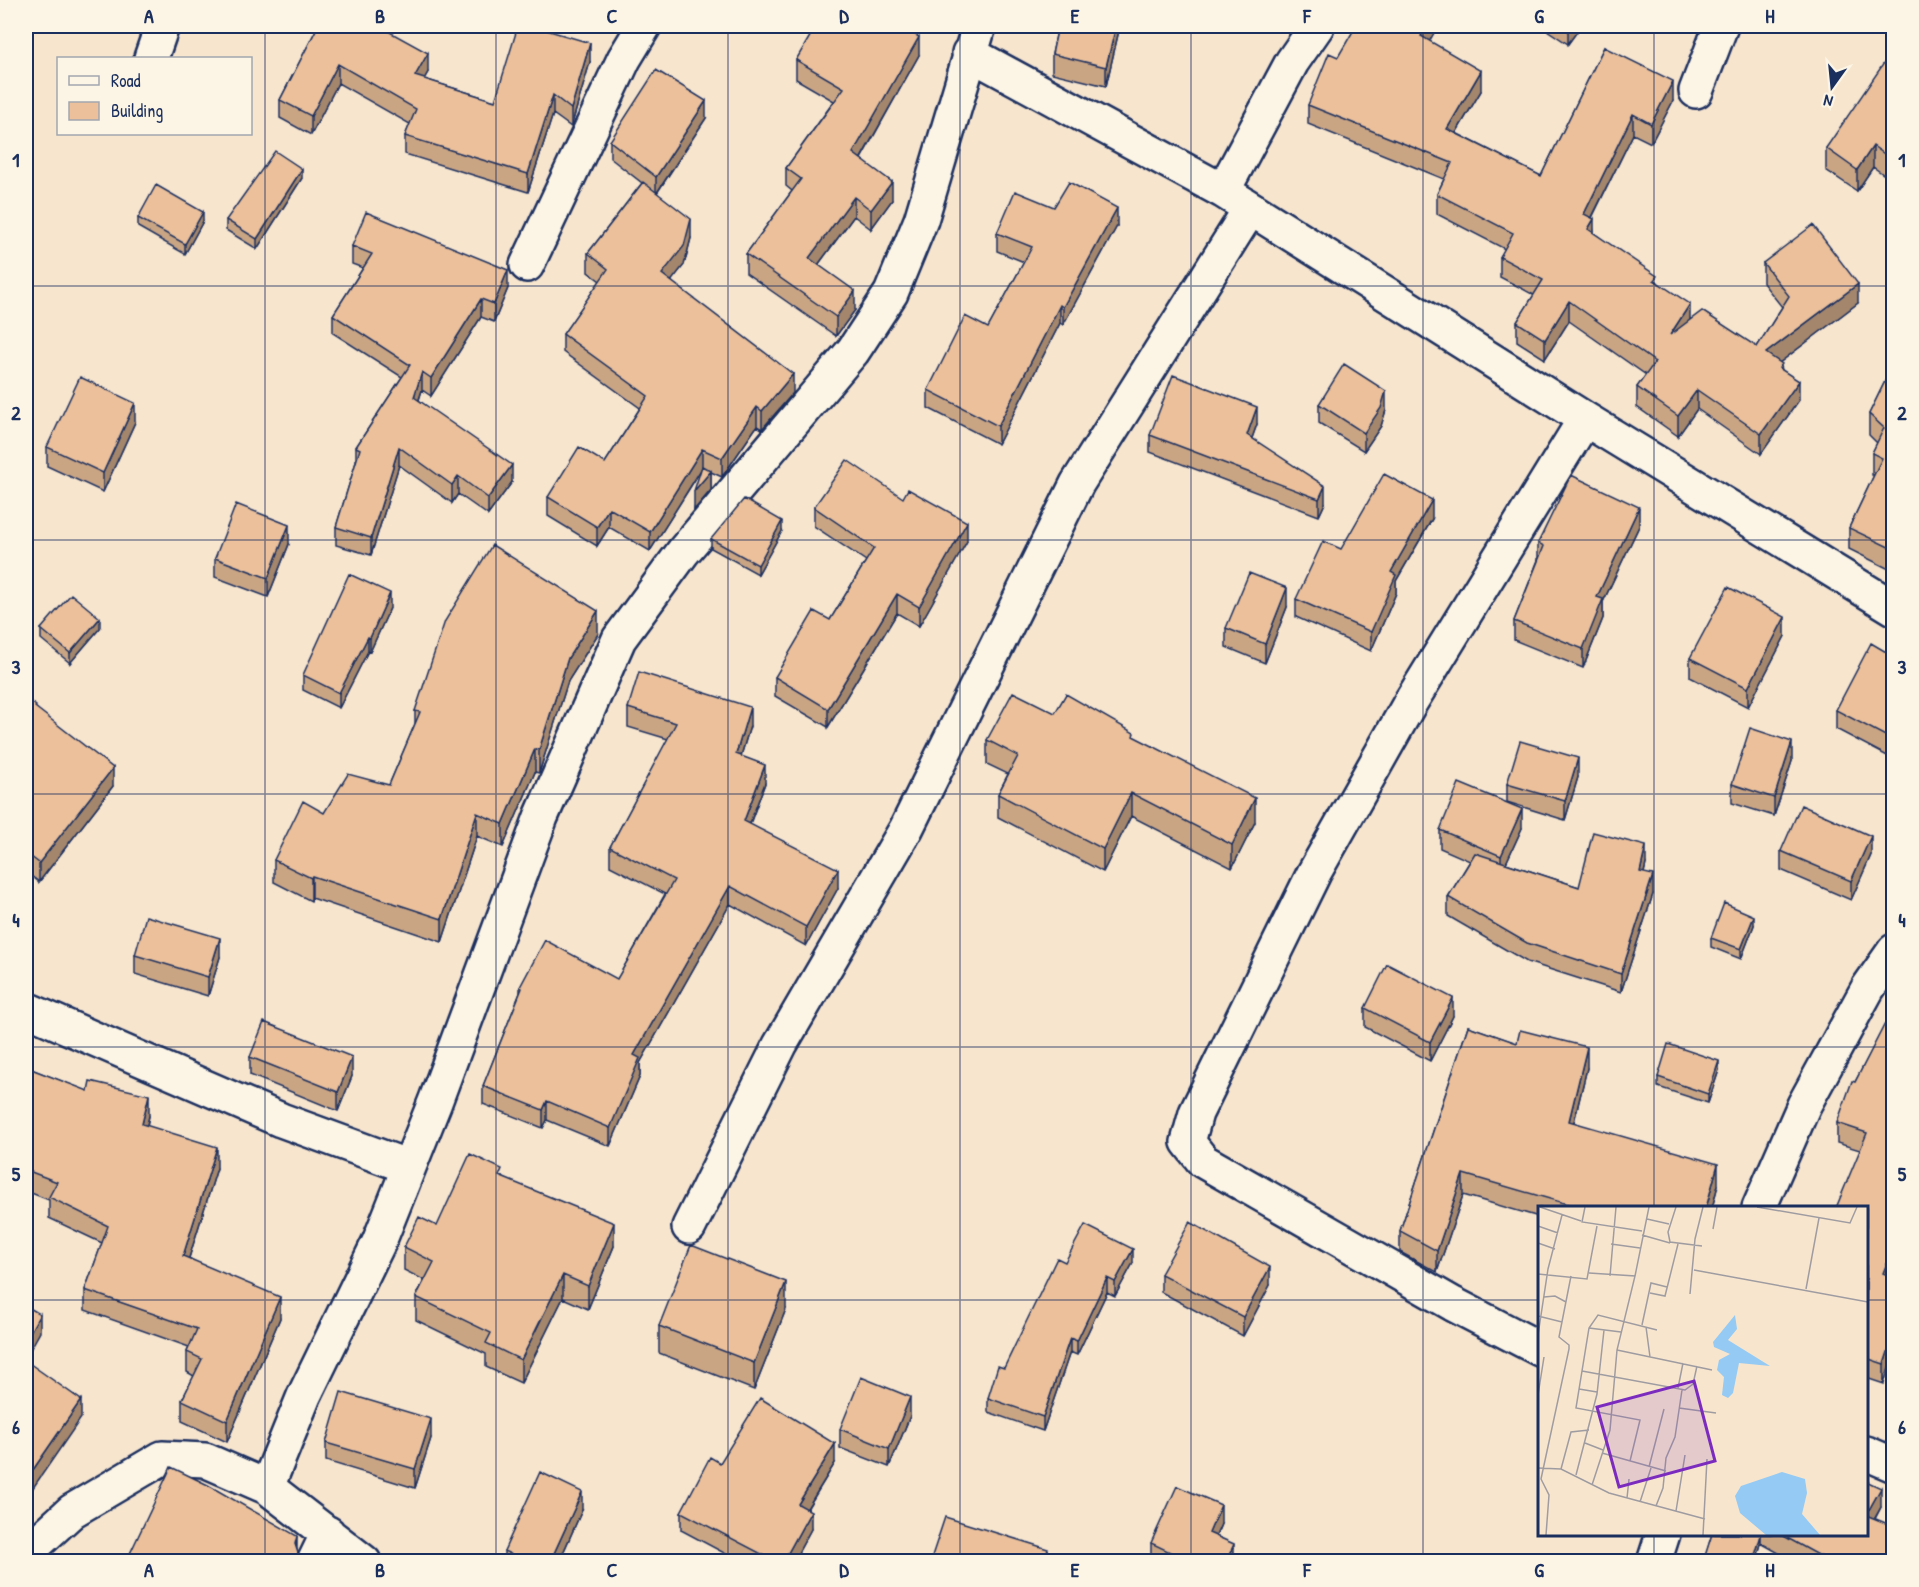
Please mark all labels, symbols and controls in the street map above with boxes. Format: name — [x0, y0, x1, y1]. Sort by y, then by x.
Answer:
text: A — [144, 2, 154, 29]
text: B — [375, 2, 385, 29]
text: C — [607, 2, 618, 29]
text: D — [839, 2, 849, 29]
text: E — [1071, 2, 1080, 29]
text: F — [1302, 2, 1312, 29]
text: G — [1534, 2, 1544, 29]
text: H — [1765, 2, 1775, 29]
legend — [57, 57, 252, 135]
north arrow — [1802, 57, 1862, 117]
text: Road — [111, 68, 141, 93]
text: N — [1821, 90, 1835, 113]
text: Building — [111, 98, 163, 123]
text: 1 — [12, 146, 20, 173]
text: 1 — [1898, 146, 1906, 173]
text: 2 — [11, 399, 21, 426]
text: 2 — [1897, 399, 1907, 426]
text: 3 — [12, 653, 21, 680]
text: 3 — [1898, 653, 1907, 680]
text: 4 — [12, 906, 20, 933]
text: 4 — [1898, 906, 1906, 933]
text: 5 — [12, 1160, 21, 1187]
text: 5 — [1898, 1160, 1907, 1187]
inset map — [1538, 1206, 1868, 1536]
text: 6 — [12, 1413, 20, 1440]
text: 6 — [1898, 1413, 1906, 1440]
text: A — [144, 1556, 154, 1583]
text: B — [375, 1556, 385, 1583]
text: C — [607, 1556, 618, 1583]
text: D — [839, 1556, 849, 1583]
text: E — [1071, 1556, 1080, 1583]
text: F — [1302, 1556, 1312, 1583]
text: G — [1534, 1556, 1544, 1583]
text: H — [1765, 1556, 1775, 1583]

